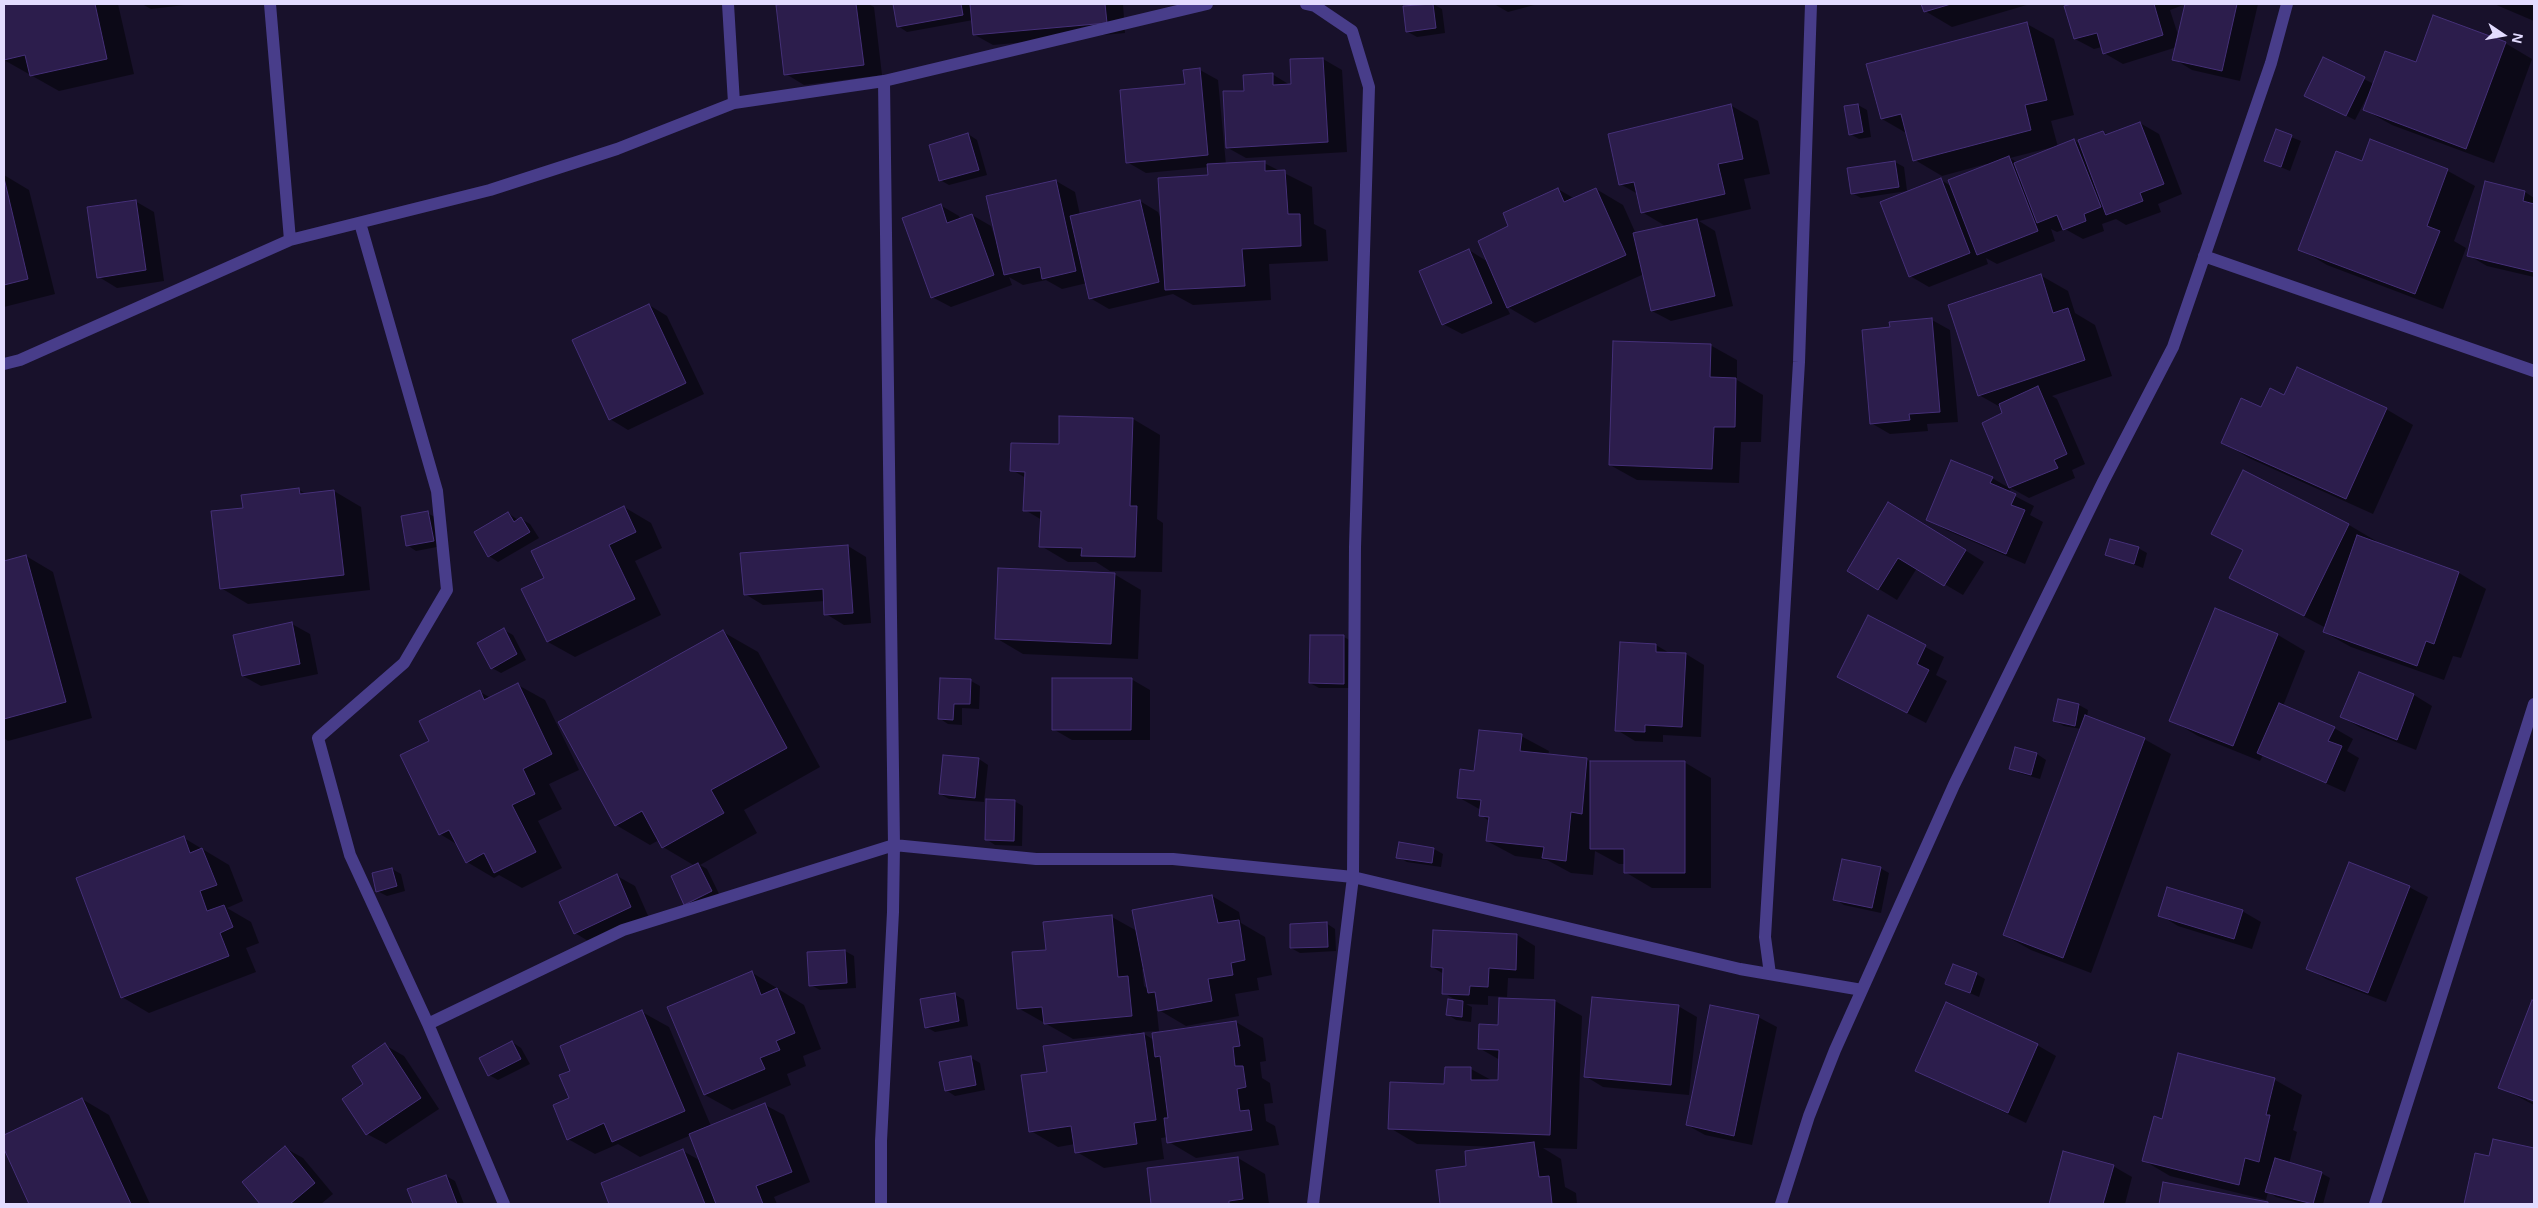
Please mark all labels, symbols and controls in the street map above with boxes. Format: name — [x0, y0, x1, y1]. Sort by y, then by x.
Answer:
north arrow — [2478, 10, 2528, 60]
text: N — [2509, 32, 2527, 45]

